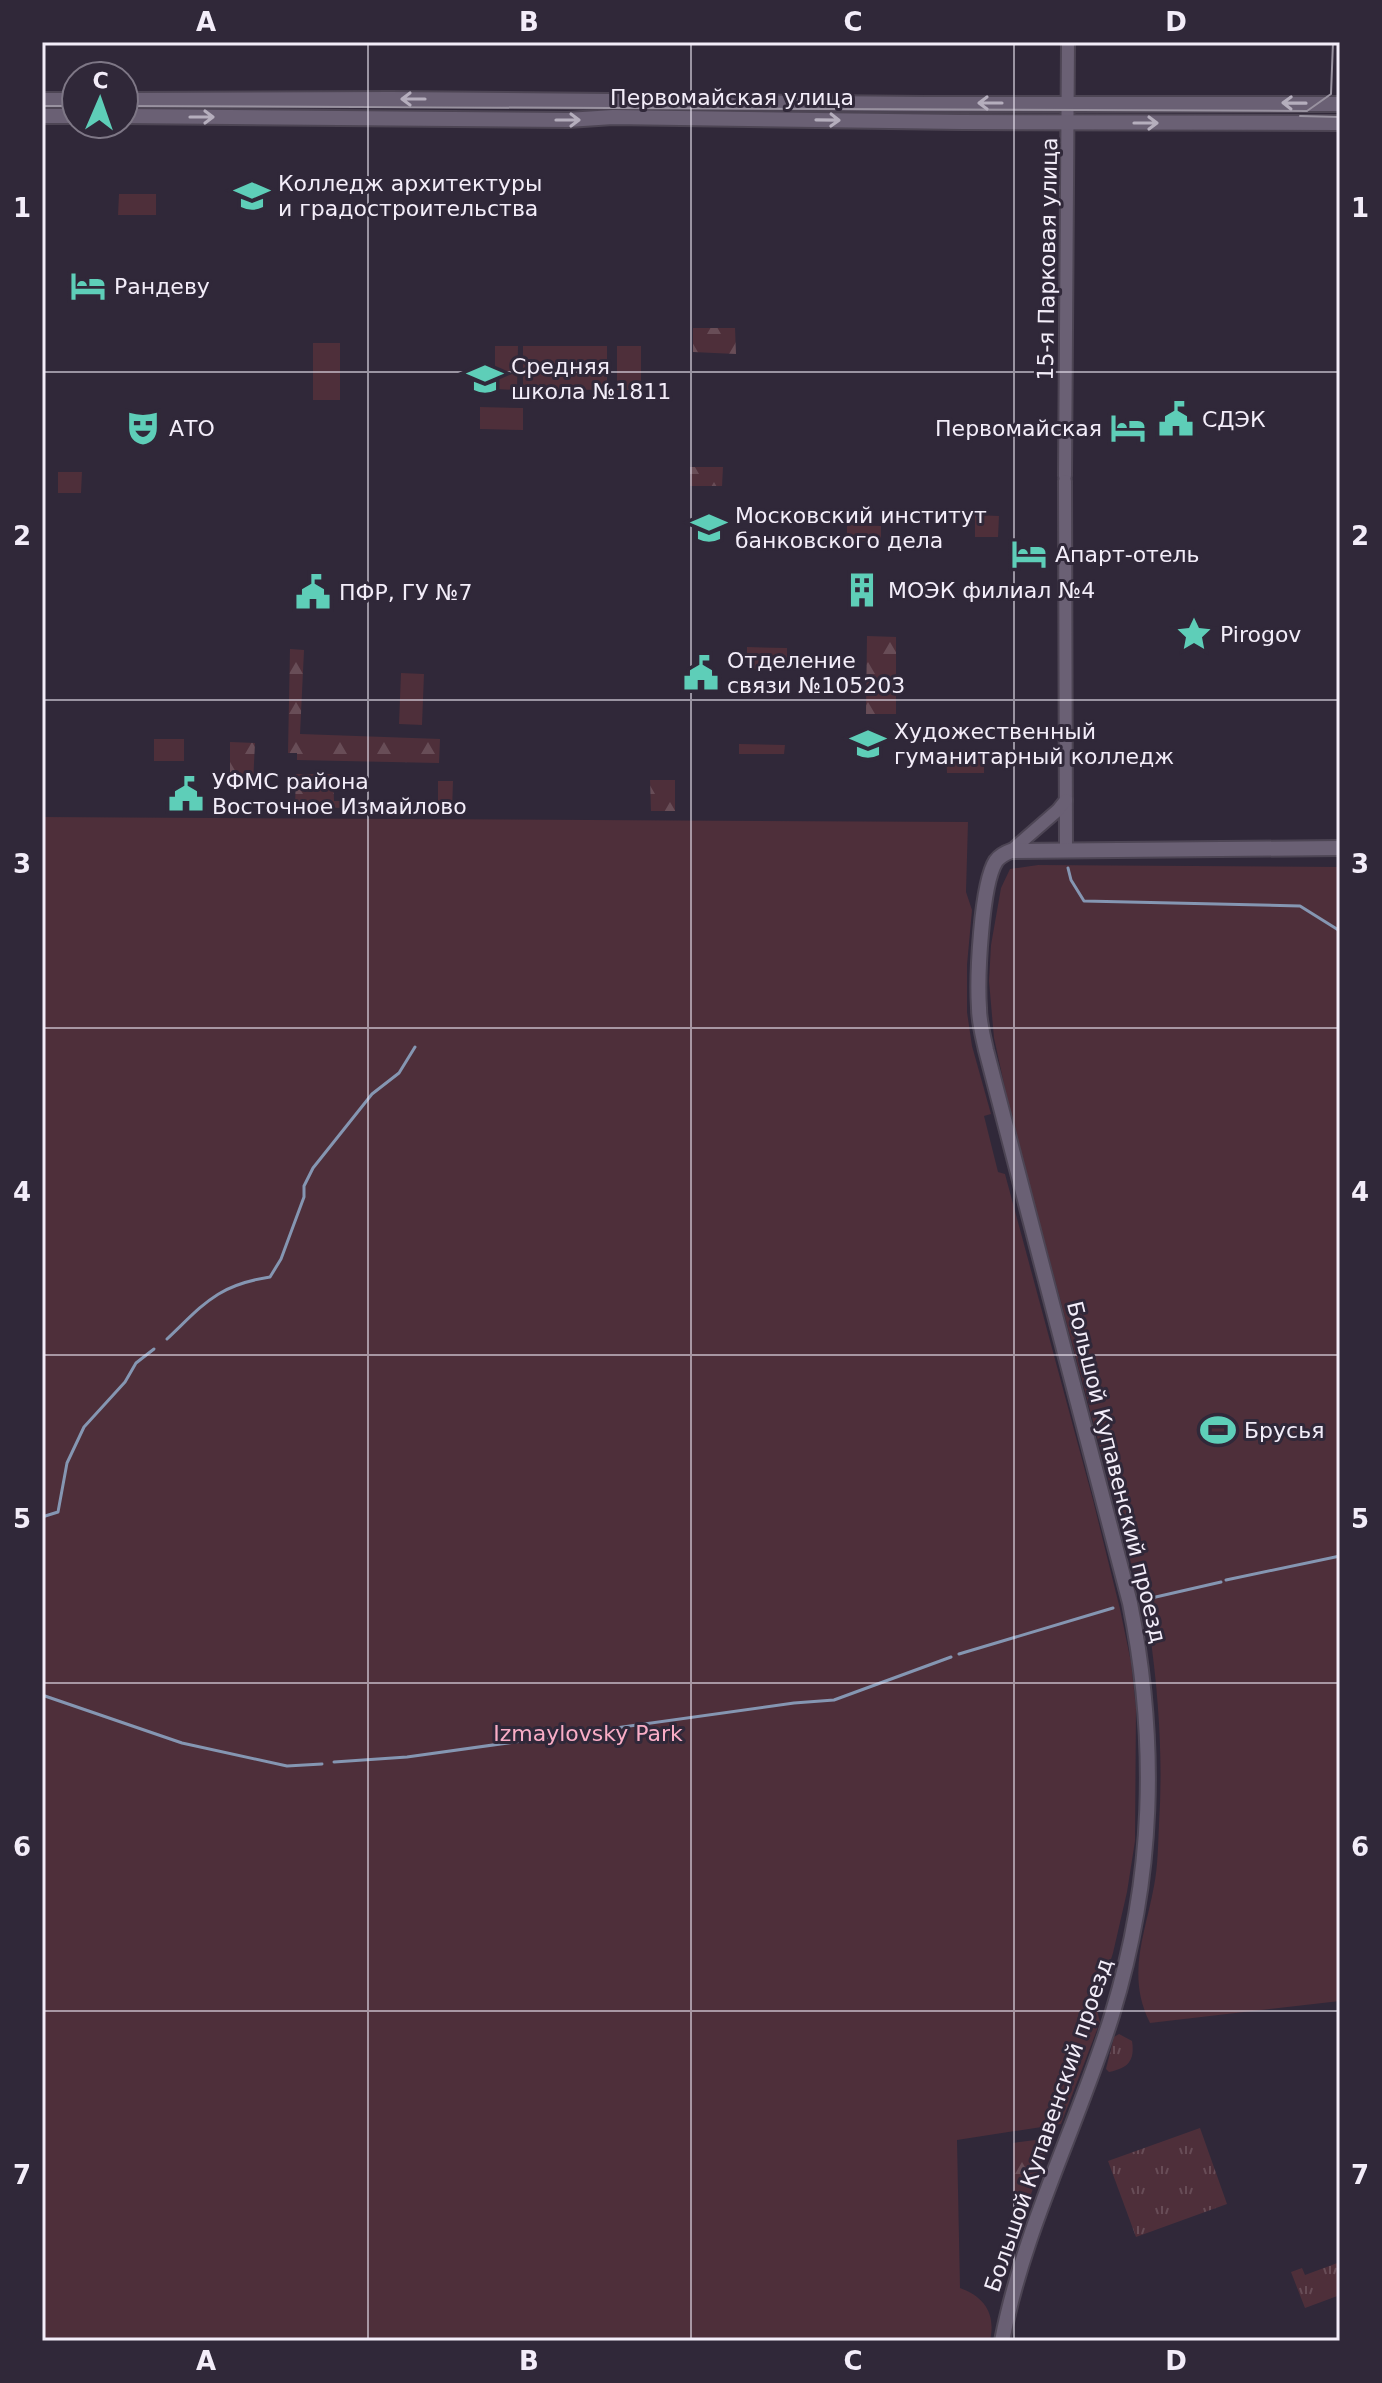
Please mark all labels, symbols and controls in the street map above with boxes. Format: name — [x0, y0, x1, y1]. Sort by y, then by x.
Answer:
text: A — [196, 7, 216, 37]
text: B — [519, 7, 539, 37]
text: C — [843, 7, 863, 37]
text: D — [1165, 7, 1187, 37]
north arrow — [60, 60, 140, 140]
text: С — [92, 68, 109, 93]
street label: Первомайская улица — [610, 85, 854, 110]
one-way arrow — [400, 91, 427, 107]
one-way arrow — [977, 95, 1004, 110]
one-way arrow — [1281, 95, 1308, 111]
one-way arrow — [188, 109, 215, 125]
one-way arrow — [554, 112, 581, 128]
one-way arrow — [814, 112, 841, 128]
one-way arrow — [1132, 116, 1159, 131]
street label: 15-я Парковая улица — [1033, 137, 1062, 381]
place label: Колледж архитектуры и градостроительства — [278, 171, 542, 221]
school or university icon: Колледж архитектуры и градостроительства — [233, 177, 271, 215]
text: 1 — [13, 193, 31, 223]
text: 1 — [1351, 193, 1369, 223]
hotel icon: Рандеву — [69, 267, 107, 305]
place label: Рандеву — [114, 274, 210, 299]
place label: Средняя школа №1811 — [511, 354, 671, 404]
school or university icon: Средняя школа №1811 — [466, 360, 504, 398]
public building icon: СДЭК — [1157, 400, 1195, 438]
place label: СДЭК — [1202, 407, 1266, 432]
theatre icon: АТО — [124, 409, 162, 447]
hotel icon: Первомайская — [1109, 409, 1147, 447]
place label: АТО — [169, 416, 215, 441]
place label: Первомайская — [935, 416, 1102, 441]
place label: Московский институт банковского дела — [735, 503, 987, 553]
school or university icon: Московский институт банковского дела — [690, 509, 728, 547]
text: 2 — [13, 521, 31, 551]
text: 2 — [1351, 521, 1369, 551]
hotel icon: Апарт-отель — [1010, 535, 1048, 573]
place label: Апарт-отель — [1055, 542, 1199, 567]
building icon: МОЭК филиал №4 — [843, 571, 881, 609]
public building icon: ПФР, ГУ №7 — [294, 573, 332, 611]
place label: МОЭК филиал №4 — [888, 578, 1095, 603]
place label: ПФР, ГУ №7 — [339, 580, 472, 605]
place icon: Pirogov — [1175, 615, 1213, 653]
place label: Pirogov — [1220, 622, 1301, 647]
place label: Отделение связи №105203 — [727, 648, 905, 698]
public building icon: Отделение связи №105203 — [682, 654, 720, 692]
place label: Художественный гуманитарный колледж — [894, 719, 1174, 769]
school or university icon: Художественный гуманитарный колледж — [849, 725, 887, 763]
place label: УФМС района Восточное Измайлово — [212, 769, 467, 819]
public building icon: УФМС района Восточное Измайлово — [167, 775, 205, 813]
text: 3 — [13, 849, 31, 879]
text: 3 — [1351, 849, 1369, 879]
text: 4 — [13, 1177, 31, 1207]
text: 4 — [1351, 1177, 1369, 1207]
street label: Большой Купавенский проезд — [1062, 1299, 1171, 1645]
sports icon: Брусья — [1199, 1411, 1237, 1449]
place label: Брусья — [1244, 1418, 1324, 1443]
text: 5 — [13, 1504, 31, 1534]
text: 5 — [1351, 1504, 1369, 1534]
park label: Izmaylovsky Park — [493, 1721, 683, 1746]
text: 6 — [13, 1832, 31, 1862]
text: 6 — [1351, 1832, 1369, 1862]
street label: Большой Купавенский проезд — [980, 1955, 1117, 2295]
text: 7 — [13, 2160, 31, 2190]
text: 7 — [1351, 2160, 1369, 2190]
text: A — [196, 2346, 216, 2376]
text: B — [519, 2346, 539, 2376]
text: C — [843, 2346, 863, 2376]
text: D — [1165, 2346, 1187, 2376]

